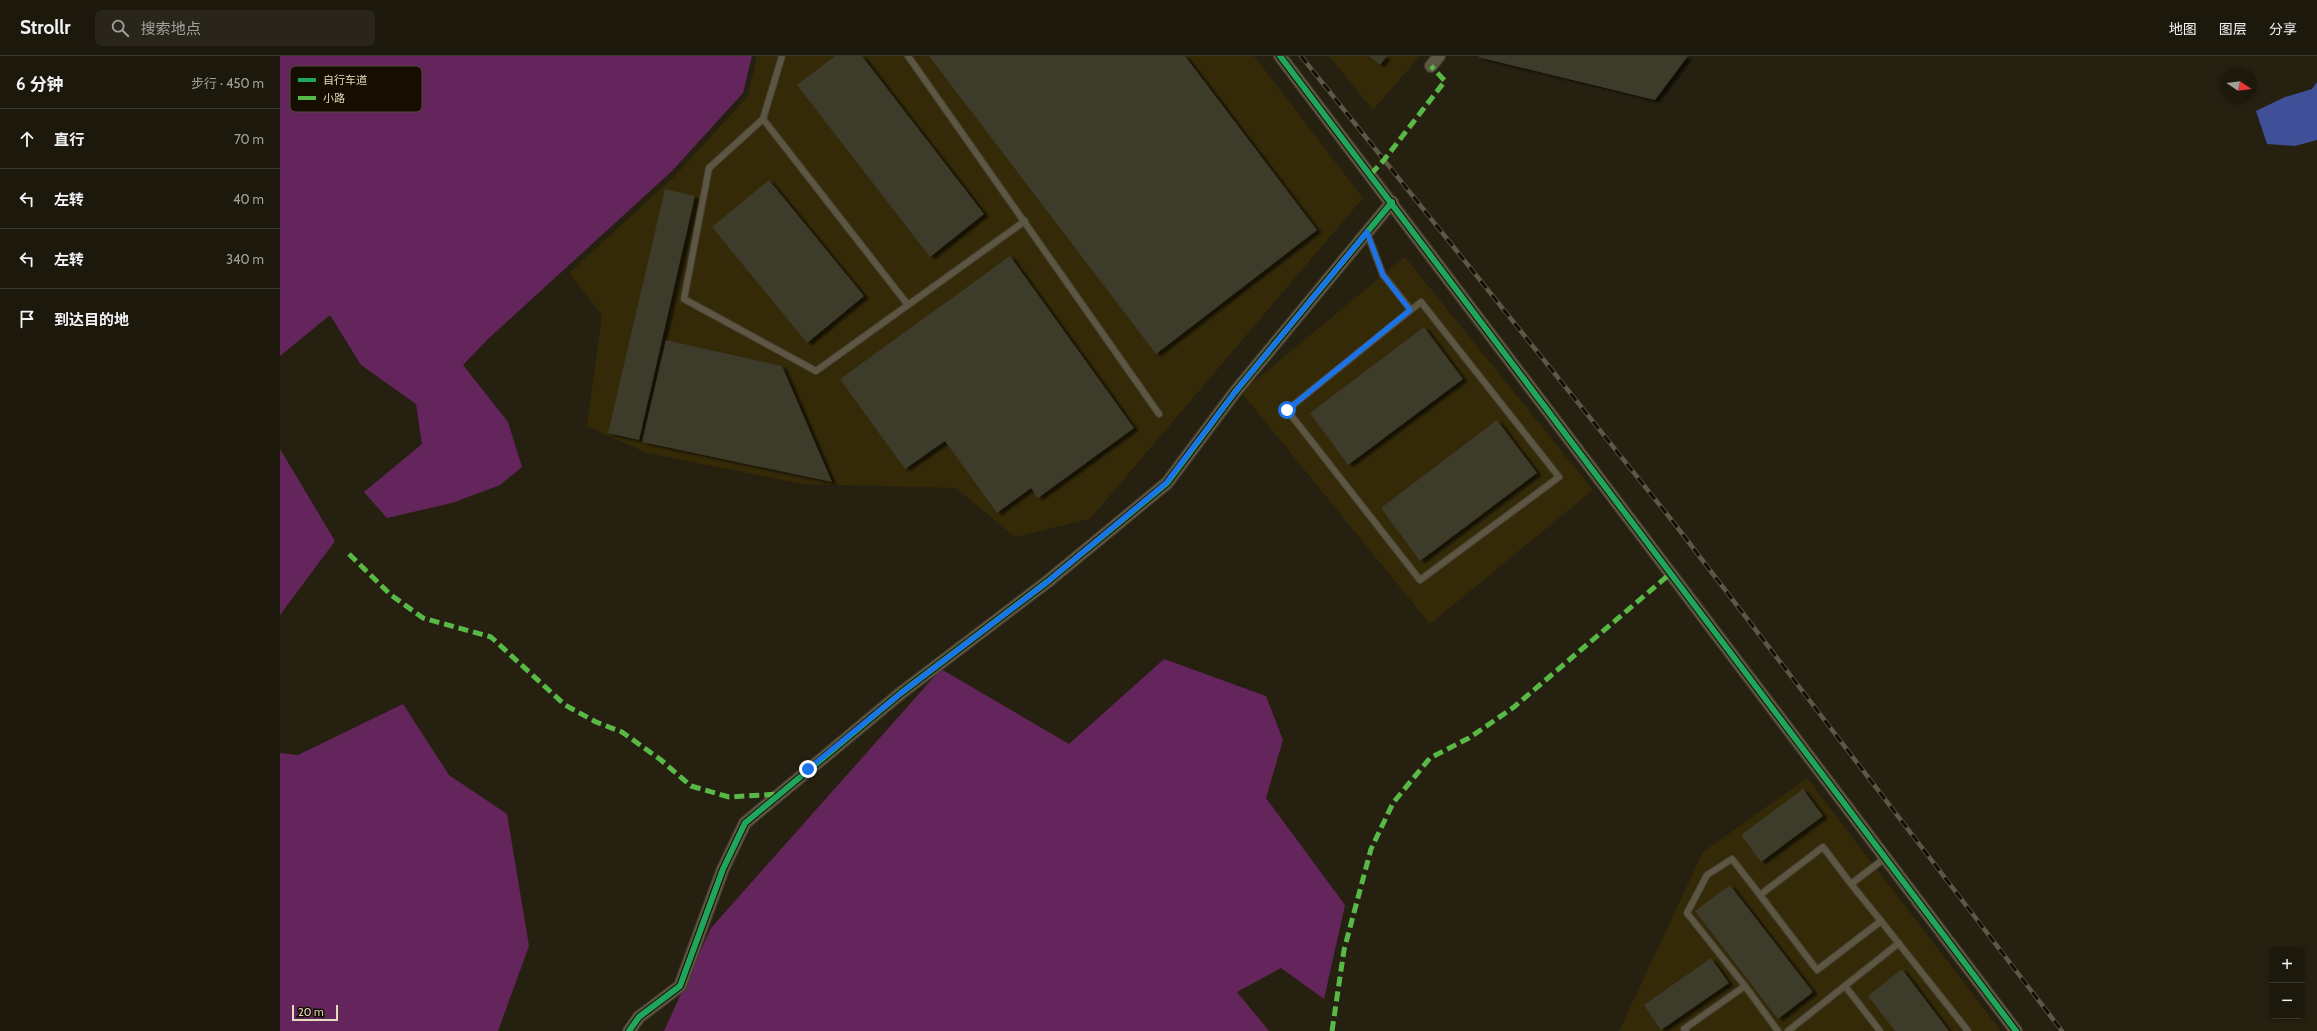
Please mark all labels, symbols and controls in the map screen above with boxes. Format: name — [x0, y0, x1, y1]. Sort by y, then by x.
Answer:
search box — [95, 10, 375, 46]
text: Strollr — [20, 16, 71, 39]
icon: search — [109, 17, 131, 39]
text: 搜索地点 — [141, 20, 201, 38]
text: 地图 — [2169, 20, 2197, 38]
text: 图层 — [2219, 20, 2247, 38]
text: 分享 — [2269, 20, 2297, 38]
legend — [290, 66, 422, 112]
north arrow — [2221, 68, 2257, 104]
text: 自行车道 — [323, 73, 367, 87]
text: 6 分钟 — [16, 74, 63, 94]
text: 步行 · 450 m — [191, 75, 264, 91]
text: 小路 — [323, 91, 345, 105]
icon: ahead — [16, 128, 38, 150]
text: 直行 — [54, 131, 84, 149]
text: 70 m — [234, 131, 264, 147]
icon: left — [16, 188, 38, 210]
text: 左转 — [54, 191, 84, 209]
text: 40 m — [233, 191, 264, 207]
icon: left — [16, 248, 38, 270]
text: 左转 — [54, 251, 84, 269]
text: 340 m — [226, 251, 264, 267]
icon: arrive — [16, 308, 38, 330]
text: 到达目的地 — [54, 311, 129, 329]
route start — [1278, 401, 1296, 419]
route end — [799, 760, 817, 778]
map controls — [2269, 947, 2305, 1019]
button: + — [2269, 947, 2305, 983]
button: − — [2269, 983, 2305, 1019]
scale bar — [292, 1003, 338, 1022]
text: 20 m — [298, 1005, 324, 1019]

